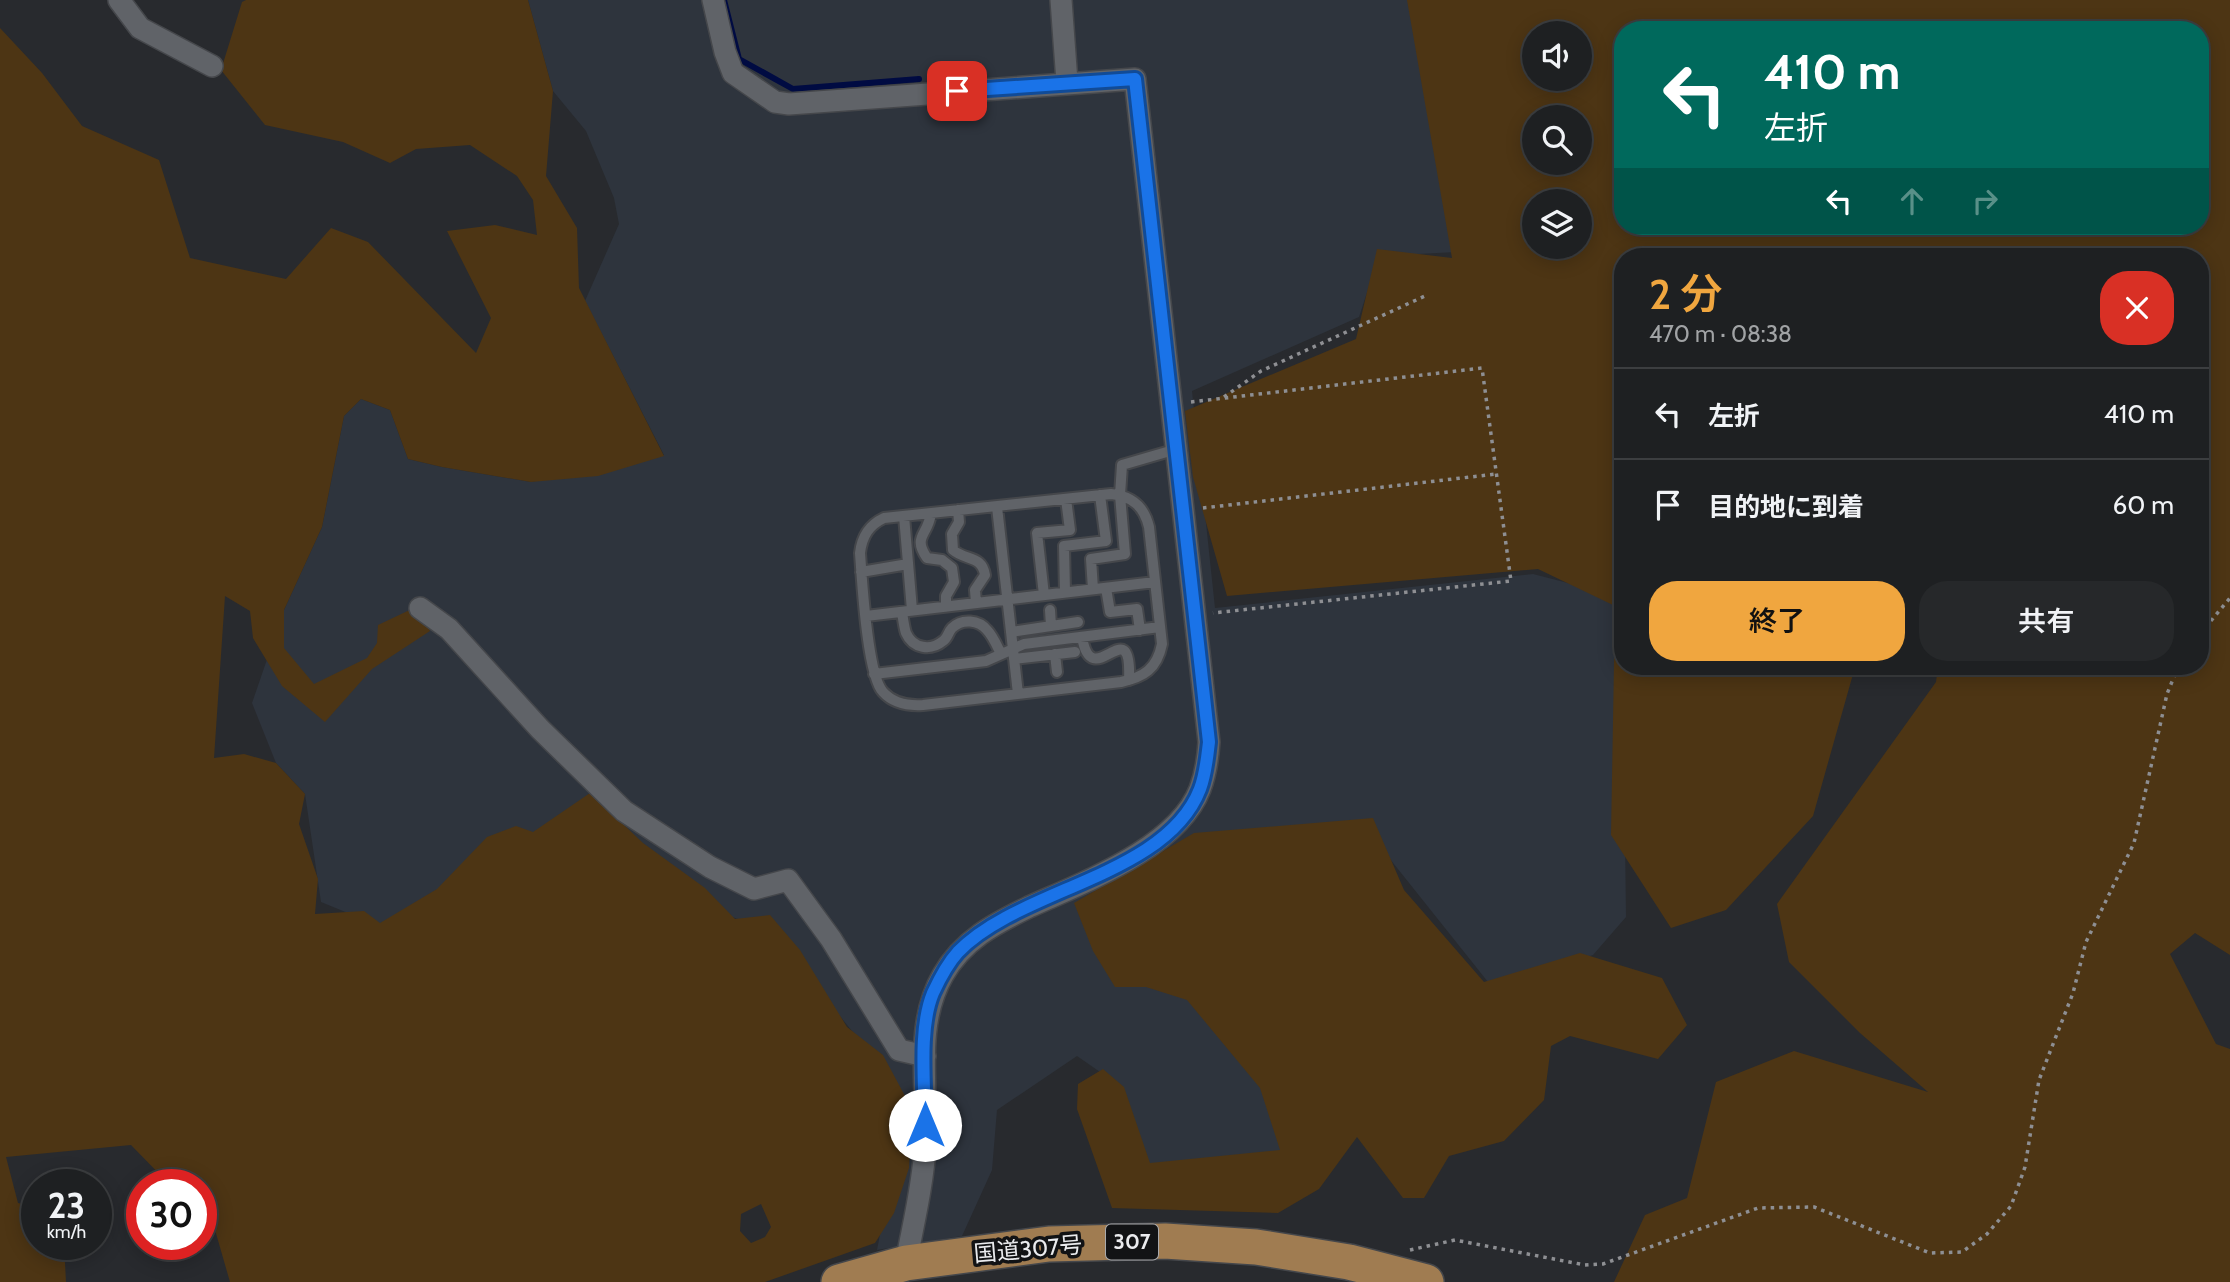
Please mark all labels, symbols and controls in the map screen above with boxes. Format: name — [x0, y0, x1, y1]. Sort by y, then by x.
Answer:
map controls — [1522, 21, 1592, 259]
button: sound — [1522, 21, 1592, 91]
text: 410 m — [1764, 42, 1900, 101]
icon: left — [1649, 49, 1740, 140]
pin — [927, 61, 987, 121]
icon: arrive — [938, 72, 976, 110]
button: search — [1522, 105, 1592, 175]
text: 左折 — [1764, 108, 1828, 147]
icon: left — [1820, 182, 1858, 220]
icon: ahead — [1893, 182, 1931, 220]
icon: right — [1966, 182, 2004, 220]
button: layers — [1522, 189, 1592, 259]
text: 2 分 — [1649, 268, 1723, 320]
button: close — [2100, 271, 2174, 345]
text: 470 m · 08:38 — [1649, 320, 1792, 348]
icon: left — [1649, 395, 1687, 433]
text: 410 m — [2104, 398, 2174, 430]
text: 左折 — [1708, 400, 1760, 432]
icon: arrive — [1649, 486, 1687, 524]
text: 60 m — [2112, 489, 2174, 521]
text: 目的地に到着 — [1708, 491, 1864, 523]
button: 終了 — [1649, 581, 1905, 661]
button: 共有 — [1919, 581, 2174, 661]
position arrow — [888, 1088, 962, 1162]
speed limit sign: 30 — [126, 1169, 217, 1260]
text: 23 — [48, 1184, 85, 1227]
text: km/h — [47, 1221, 86, 1243]
road number: 307 — [1106, 1224, 1158, 1260]
street label: 国道307号 — [973, 1230, 1083, 1268]

